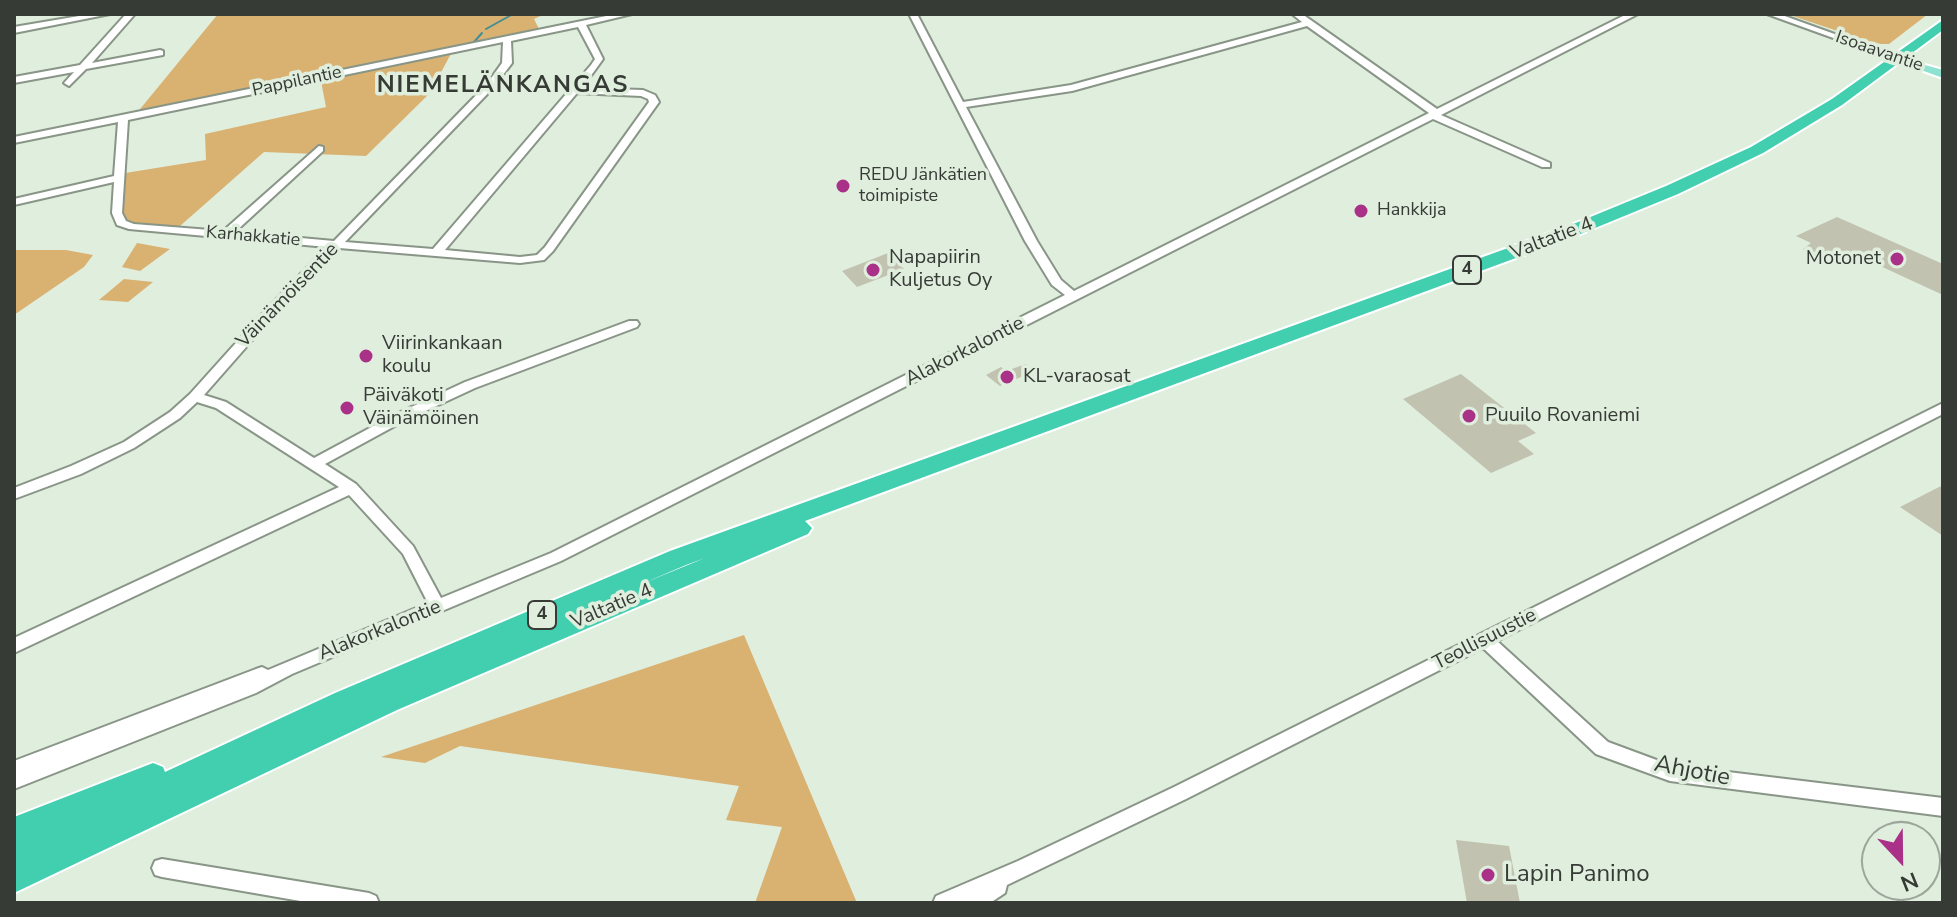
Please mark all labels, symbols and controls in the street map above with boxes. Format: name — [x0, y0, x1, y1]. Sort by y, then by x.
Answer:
street label: Isoaavantie — [1832, 27, 1926, 77]
street label: Pappilantie — [250, 62, 344, 102]
district label: NIEMELÄNKANGAS — [377, 72, 629, 100]
place label: REDU Jänkätien toimipiste — [859, 165, 987, 208]
marker: REDU Jänkätien toimipiste — [834, 177, 852, 195]
place label: Hankkija — [1377, 200, 1446, 222]
marker: Hankkija — [1352, 202, 1370, 220]
street label: Valtatie 4 — [1508, 212, 1596, 266]
street label: Karhakkatie — [205, 222, 301, 252]
street label: Väinämöisentie — [232, 239, 344, 353]
place label: Napapiirin Kuljetus Oy — [889, 246, 992, 293]
place label: Motonet — [1806, 247, 1881, 271]
marker: Motonet — [1888, 250, 1906, 268]
road number: 4 — [1453, 256, 1481, 284]
marker: Napapiirin Kuljetus Oy — [864, 261, 882, 279]
street label: Alakorkalontie — [902, 312, 1028, 392]
place label: Viirinkankaan koulu — [382, 332, 503, 379]
marker: Viirinkankaan koulu — [357, 347, 375, 365]
place label: KL-varaosat — [1023, 365, 1130, 389]
marker: KL-varaosat — [998, 368, 1016, 386]
place label: Päiväkoti Väinämöinen — [363, 384, 479, 431]
marker: Päiväkoti Väinämöinen — [338, 399, 356, 417]
place label: Puuilo Rovaniemi — [1485, 404, 1640, 428]
marker: Puuilo Rovaniemi — [1460, 407, 1478, 425]
street label: Valtatie 4 — [568, 579, 656, 635]
street label: Alakorkalontie — [315, 595, 445, 667]
road number: 4 — [528, 601, 556, 629]
street label: Teollisuustie — [1429, 604, 1541, 676]
street label: Ahjotie — [1652, 751, 1732, 793]
north arrow — [1861, 821, 1941, 901]
place label: Lapin Panimo — [1504, 861, 1650, 889]
text: N — [1896, 864, 1922, 898]
marker: Lapin Panimo — [1479, 866, 1497, 884]

